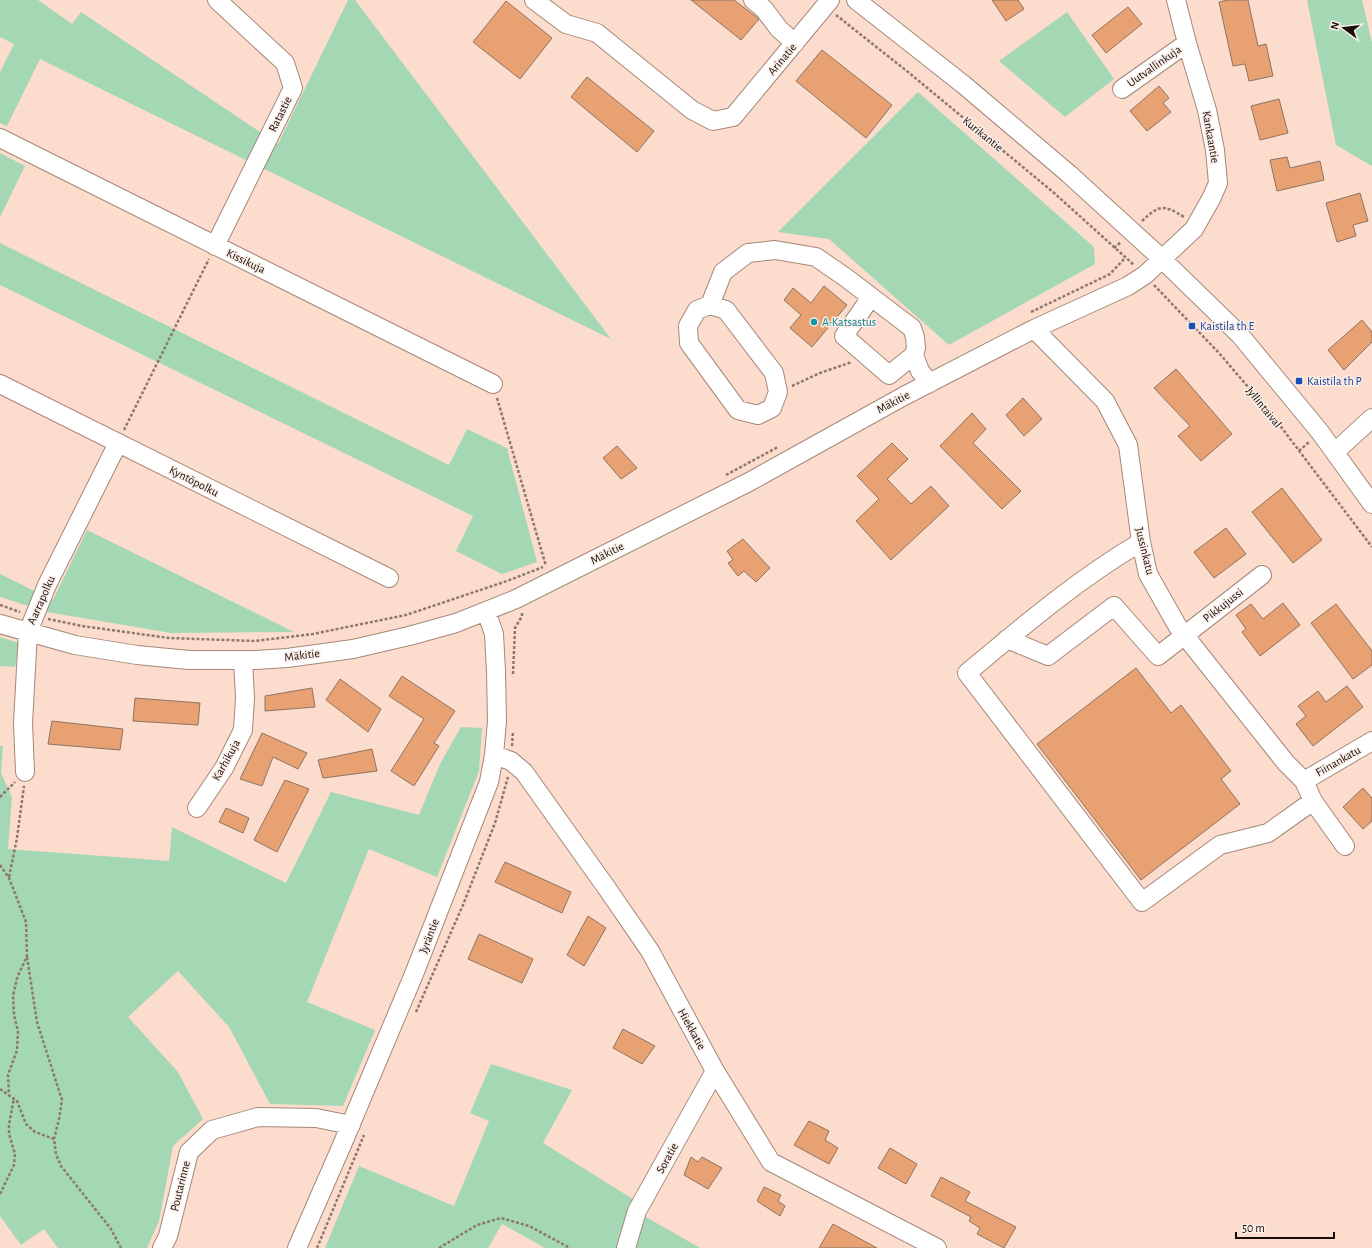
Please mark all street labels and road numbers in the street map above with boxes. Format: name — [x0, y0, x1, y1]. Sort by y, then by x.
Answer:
street label: Arinatie — [765, 41, 799, 77]
street label: Uutvallinkuja — [1125, 43, 1184, 90]
street label: Ratastie — [266, 94, 294, 134]
street label: Kankaantie — [1201, 110, 1221, 164]
street label: Kurikantie — [960, 114, 1006, 154]
street label: Kissikuja — [224, 246, 268, 277]
street label: Jyllintaival — [1243, 384, 1284, 431]
street label: Mäkitie — [874, 388, 912, 416]
street label: Kyntöpolku — [167, 463, 221, 499]
street label: Jussinkatu — [1133, 526, 1157, 576]
street label: Mäkitie — [588, 540, 626, 566]
street label: Aarrapolku — [25, 574, 57, 626]
street label: Pikkujussi — [1201, 586, 1246, 625]
street label: Mäkitie — [284, 647, 320, 663]
street label: Karhikuja — [210, 737, 243, 783]
street label: Fiinankatu — [1314, 743, 1362, 779]
street label: Jyräntie — [417, 917, 442, 955]
street label: Hiekkatie — [676, 1006, 708, 1052]
street label: Soratie — [654, 1141, 680, 1175]
street label: Poutarinne — [168, 1160, 192, 1212]

